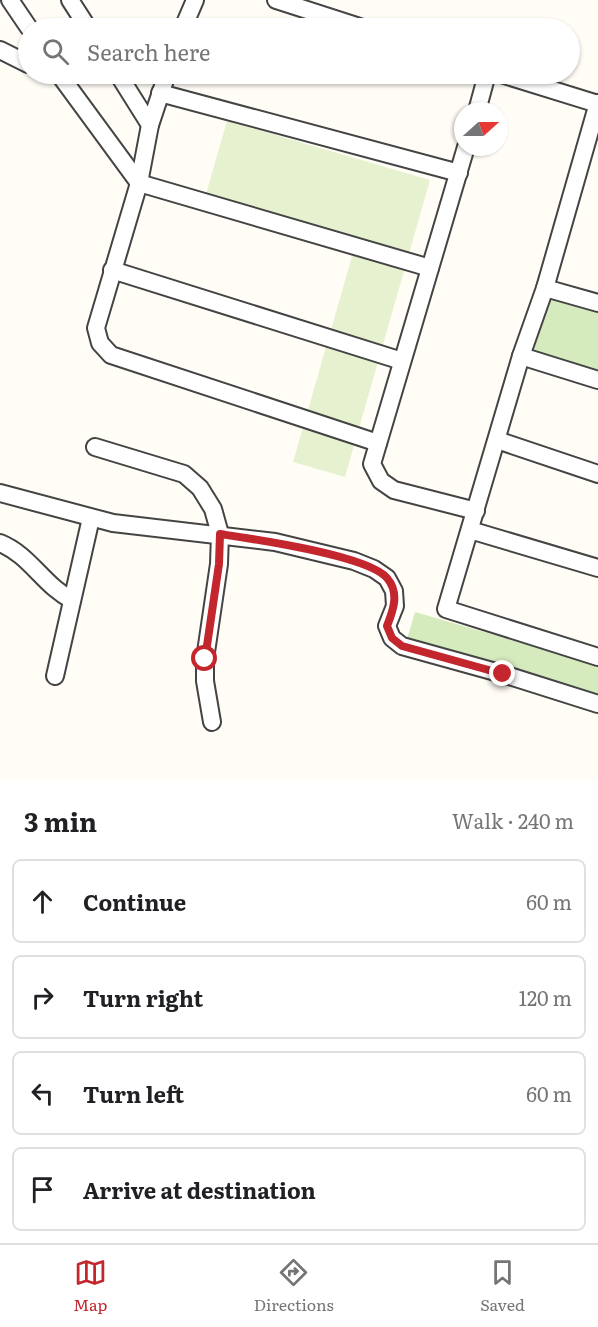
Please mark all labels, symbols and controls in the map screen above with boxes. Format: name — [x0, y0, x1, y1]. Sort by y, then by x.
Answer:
search box — [18, 18, 580, 84]
icon: search — [39, 35, 72, 68]
text: Search here — [87, 35, 210, 68]
north arrow — [454, 102, 508, 156]
route start — [191, 645, 217, 671]
route end — [489, 660, 515, 686]
text: 3 min — [24, 801, 97, 840]
text: Walk · 240 m — [452, 805, 574, 835]
icon: ahead — [26, 885, 59, 918]
text: Continue — [83, 885, 186, 918]
text: 60 m — [526, 886, 572, 916]
icon: right — [26, 981, 59, 1014]
text: Turn right — [83, 981, 203, 1014]
text: 120 m — [519, 982, 572, 1012]
icon: left — [26, 1077, 59, 1110]
text: Turn left — [83, 1077, 184, 1110]
text: 60 m — [526, 1078, 572, 1108]
icon: arrive — [26, 1173, 59, 1206]
text: Arrive at destination — [83, 1173, 316, 1206]
tab: Map — [73, 1256, 107, 1316]
tab: Directions — [254, 1256, 334, 1316]
tab: Saved — [480, 1256, 525, 1316]

